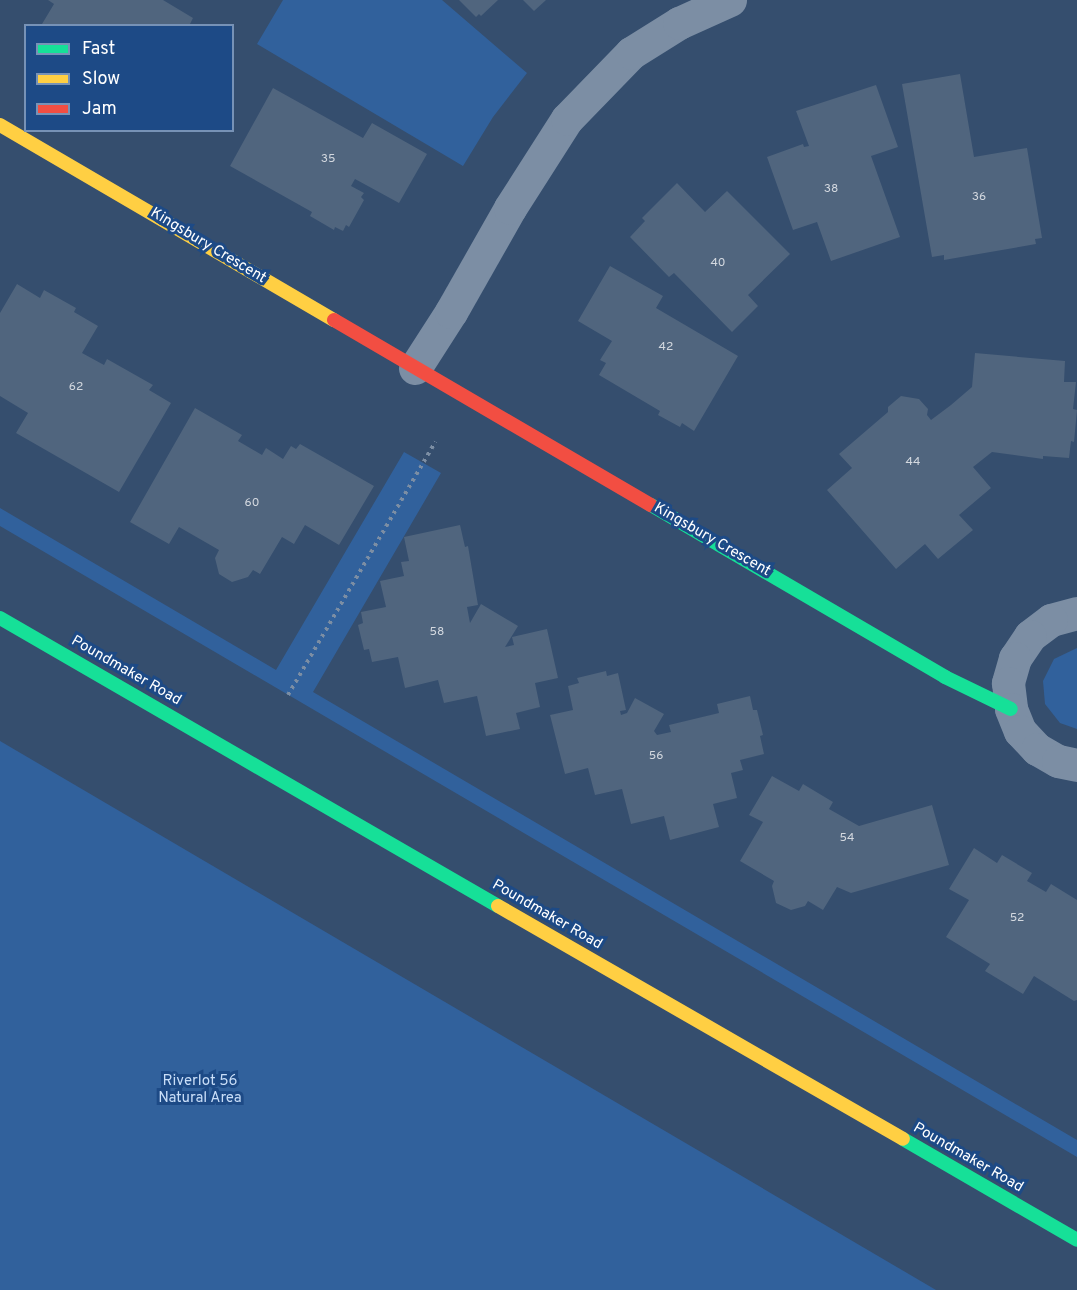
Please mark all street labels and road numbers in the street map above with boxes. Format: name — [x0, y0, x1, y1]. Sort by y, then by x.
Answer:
street label: Kingsbury Crescent — [147, 204, 269, 288]
street label: Kingsbury Crescent — [650, 499, 774, 581]
street label: Poundmaker Road — [68, 632, 184, 710]
street label: Poundmaker Road — [489, 876, 605, 954]
street label: Poundmaker Road — [910, 1119, 1026, 1197]

